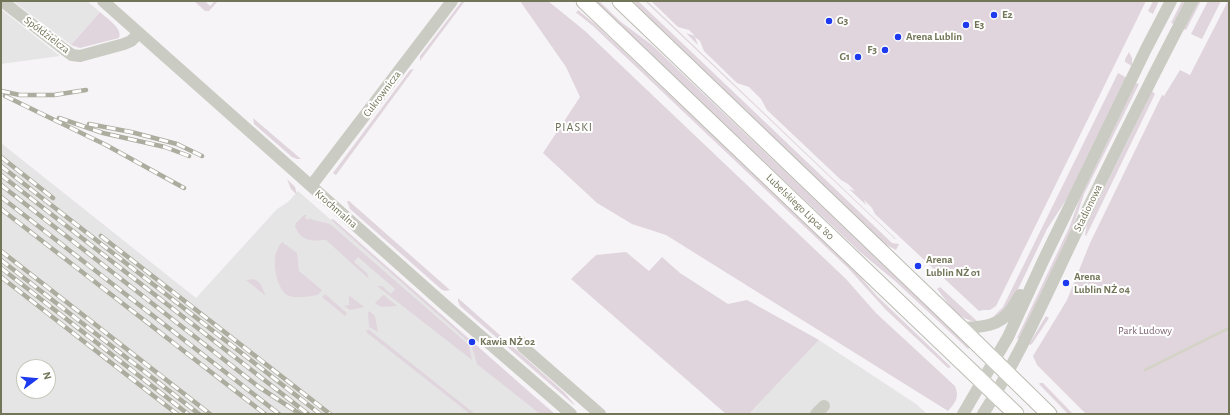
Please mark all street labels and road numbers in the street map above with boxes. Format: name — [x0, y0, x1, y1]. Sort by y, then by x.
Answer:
street label: Spółdzielcza — [22, 14, 72, 56]
street label: Cukrownicza — [360, 68, 404, 120]
street label: Lubelskiego Lipca '80 — [763, 171, 837, 243]
street label: Stadionowa — [1071, 182, 1105, 234]
street label: Krochmalna — [312, 187, 360, 231]

